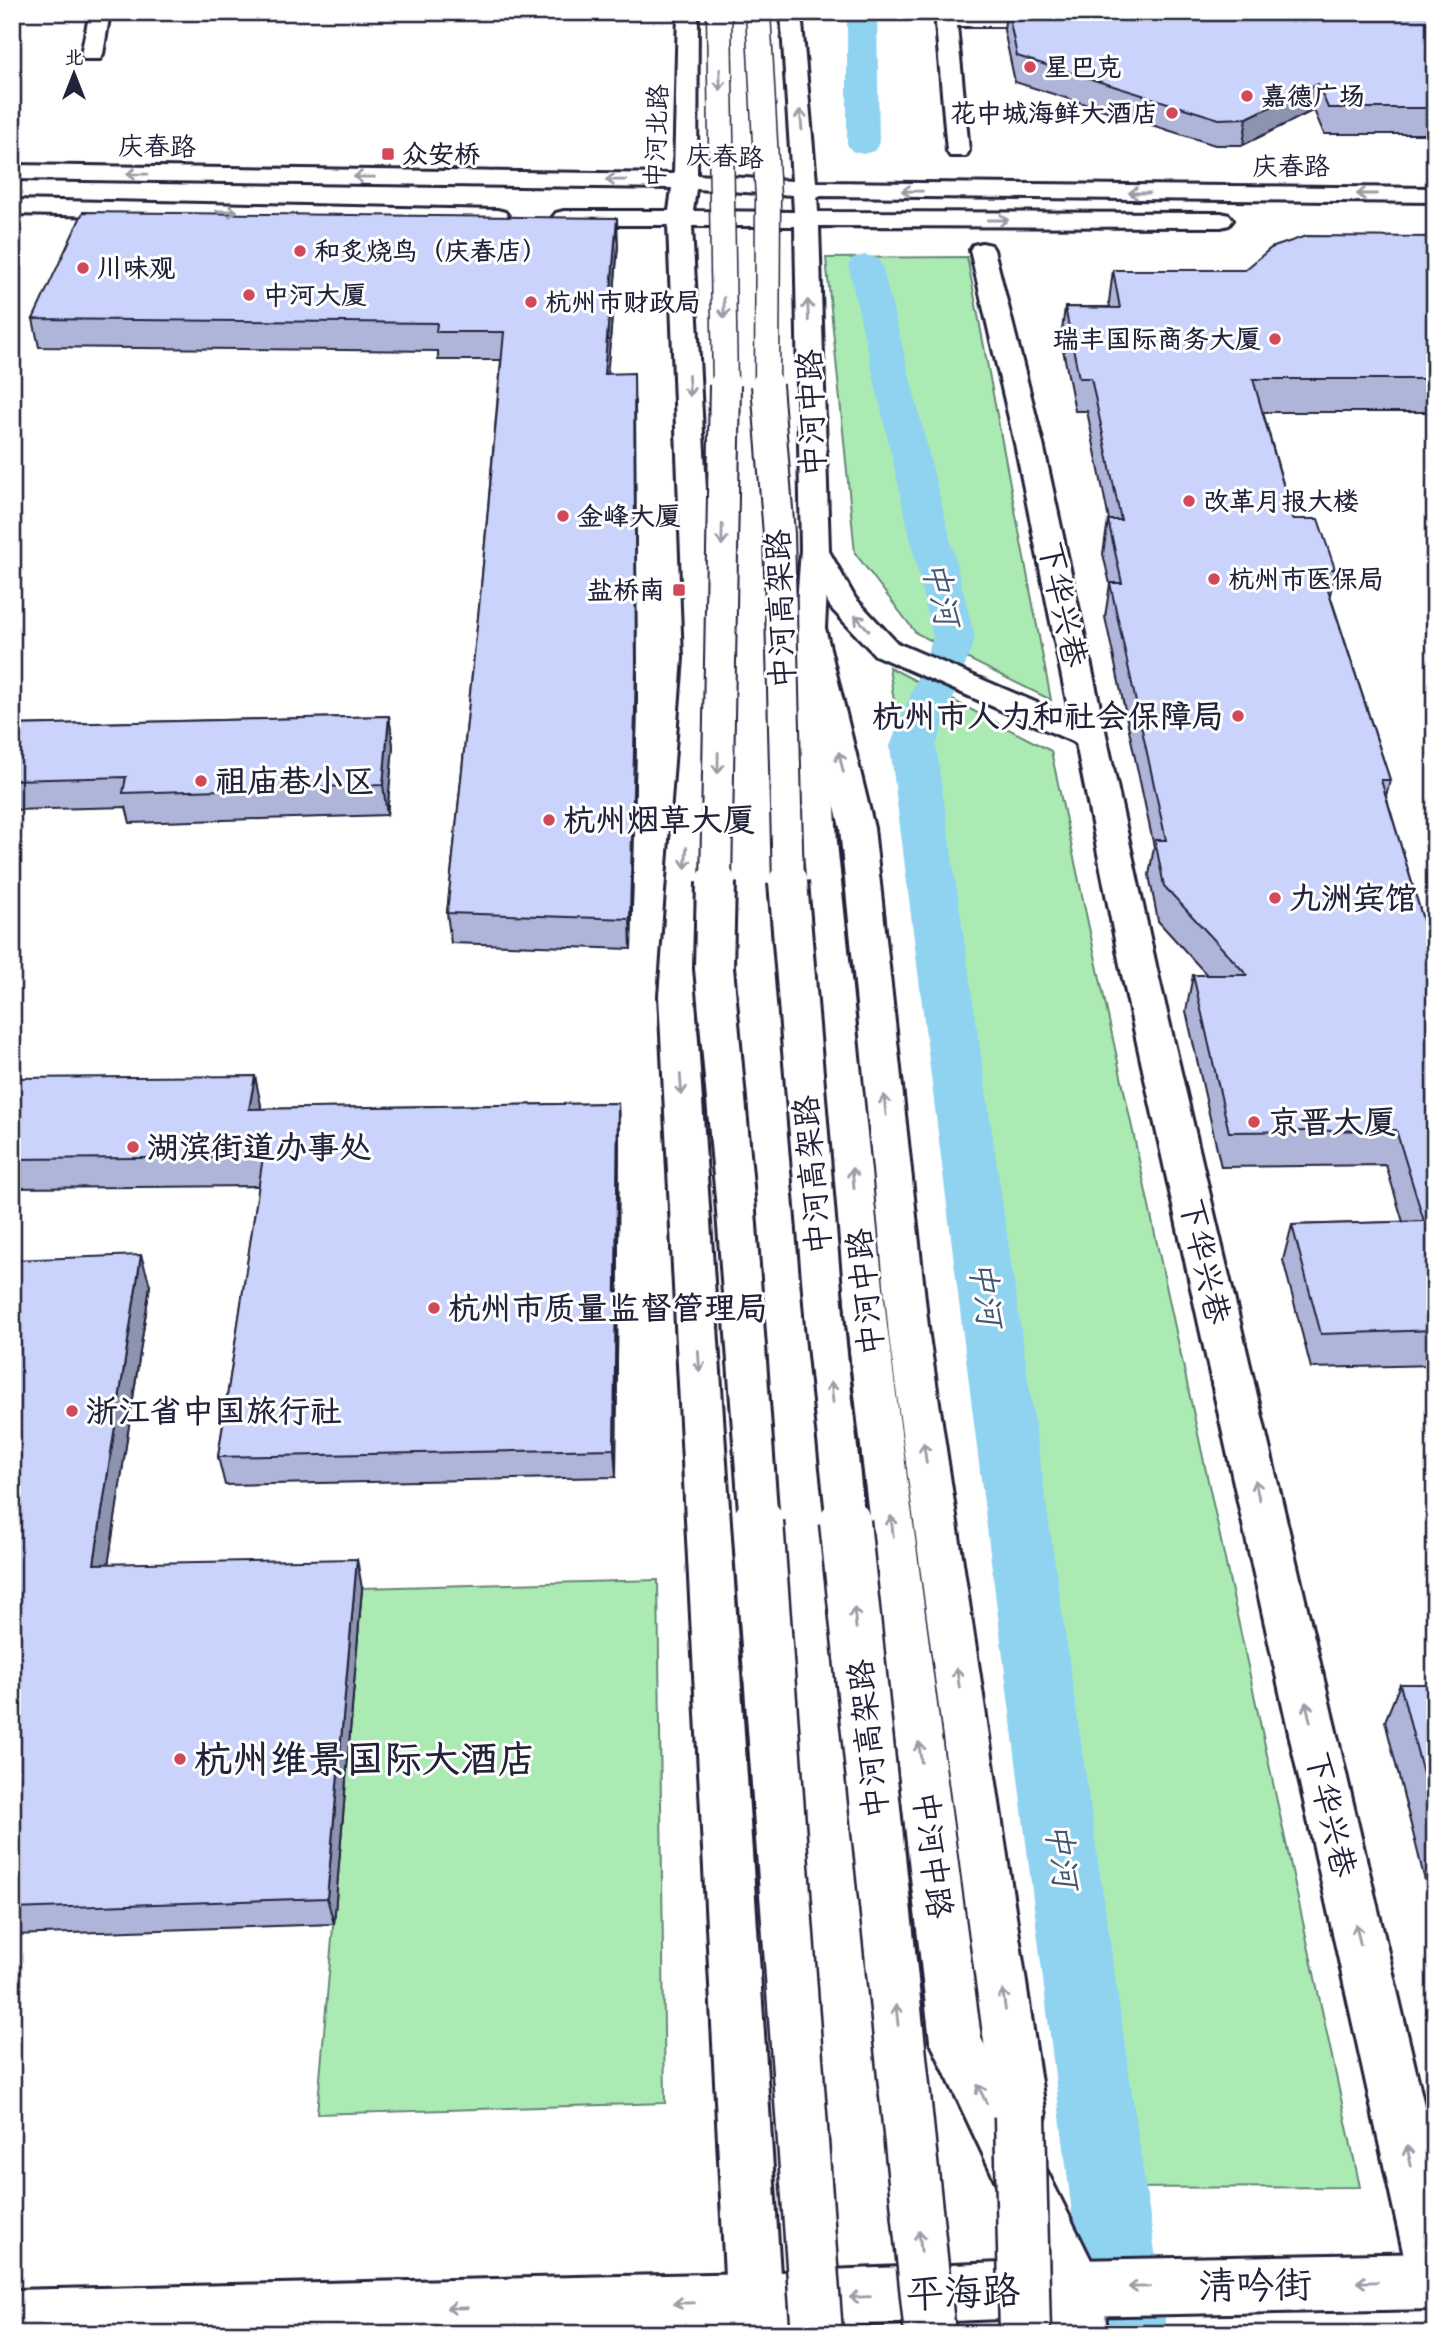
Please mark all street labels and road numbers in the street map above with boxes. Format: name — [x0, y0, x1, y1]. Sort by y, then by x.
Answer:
street label: 中河北路 — [638, 83, 680, 189]
street label: 庆春路 — [118, 129, 196, 169]
street label: 庆春路 — [685, 138, 765, 180]
street label: 庆春路 — [1252, 150, 1330, 188]
street label: 中河中路 — [789, 348, 840, 478]
street label: 中河高架路 — [757, 528, 810, 690]
street label: 下华兴巷 — [1023, 537, 1096, 672]
street label: 中河高架路 — [785, 1093, 846, 1256]
street label: 下华兴巷 — [1164, 1194, 1239, 1329]
street label: 中河中路 — [838, 1226, 899, 1358]
street label: 中河高架路 — [840, 1657, 903, 1821]
street label: 下华兴巷 — [1290, 1747, 1365, 1882]
street label: 中河中路 — [898, 1789, 961, 1922]
street label: 清吟街 — [1198, 2260, 1313, 2318]
street label: 平海路 — [905, 2266, 1021, 2326]

